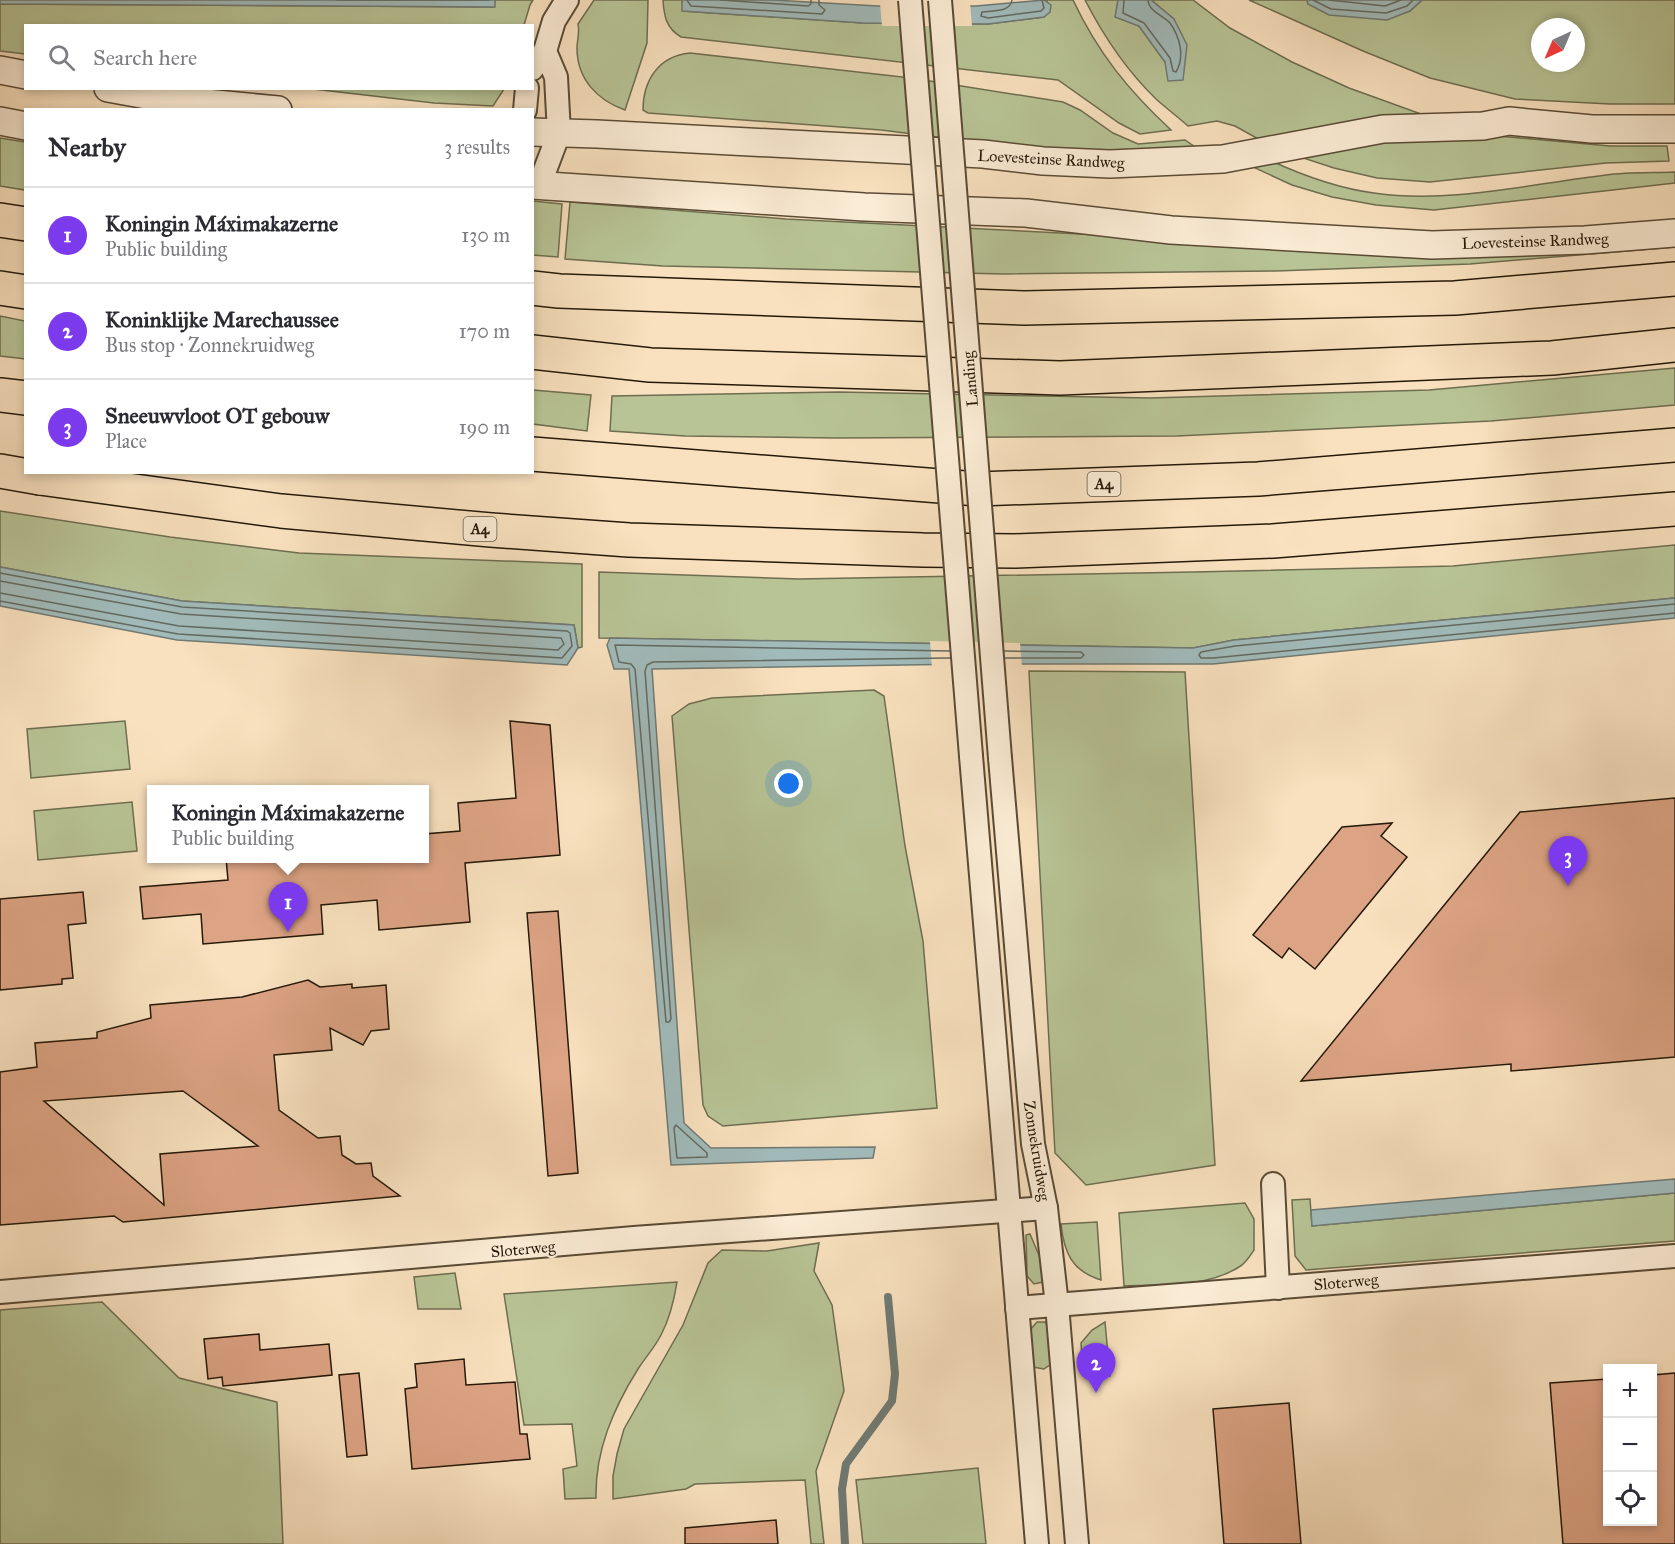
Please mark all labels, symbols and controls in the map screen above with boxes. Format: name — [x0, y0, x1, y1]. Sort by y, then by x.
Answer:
north arrow — [1531, 18, 1585, 72]
search box — [24, 24, 534, 90]
icon: search — [45, 41, 78, 74]
text: Search here — [93, 44, 197, 71]
text: Nearby — [48, 131, 126, 163]
text: 3 results — [444, 135, 510, 159]
street label: Loevesteinse Randweg — [977, 146, 1125, 173]
text: Koningin Máximakazerne — [105, 210, 338, 237]
text: 1 — [64, 223, 71, 247]
text: 130 m — [461, 223, 510, 247]
street label: Loevesteinse Randweg — [1461, 229, 1609, 254]
text: Public building — [105, 237, 227, 261]
text: Koninklijke Marechaussee — [105, 306, 339, 333]
text: 2 — [63, 319, 72, 343]
text: 170 m — [459, 319, 510, 343]
text: Bus stop · Zonnekruidweg — [105, 333, 314, 357]
street label: Landing — [958, 350, 983, 408]
text: Sneeuwvloot OT gebouw — [105, 402, 329, 429]
text: 3 — [64, 415, 72, 439]
text: 190 m — [459, 415, 510, 439]
text: Place — [105, 429, 147, 453]
road number: A4 — [1088, 472, 1120, 496]
road number: A4 — [464, 517, 496, 541]
your location — [774, 769, 803, 798]
popup — [147, 785, 429, 863]
text: Koningin Máximakazerne — [171, 799, 405, 826]
text: Public building — [171, 826, 294, 850]
pin: 3 — [1548, 836, 1588, 886]
pin: 1 — [268, 882, 308, 932]
street label: Zonnekruidweg — [1019, 1100, 1054, 1203]
street label: Sloterweg — [490, 1237, 557, 1262]
street label: Sloterweg — [1313, 1270, 1380, 1295]
pin: 2 — [1076, 1344, 1116, 1393]
map controls — [1603, 1364, 1657, 1526]
button: + — [1603, 1364, 1657, 1418]
button: − — [1603, 1418, 1657, 1472]
button: locate — [1603, 1472, 1657, 1526]

